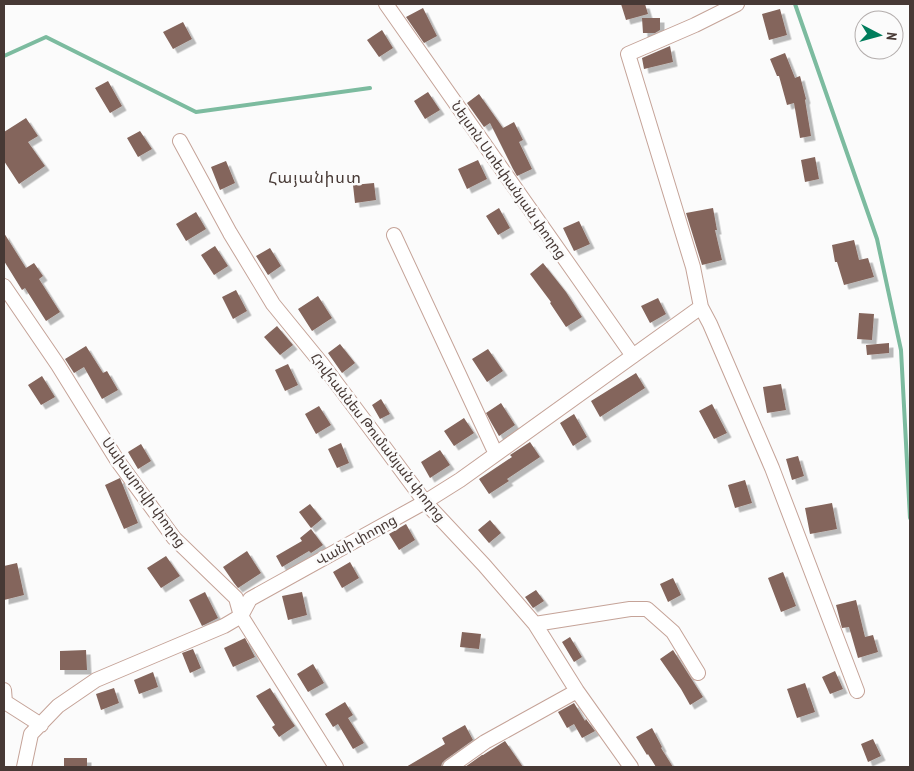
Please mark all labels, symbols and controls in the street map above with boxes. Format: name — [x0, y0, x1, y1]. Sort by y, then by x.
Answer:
north arrow — [854, 10, 904, 60]
text: N — [883, 32, 901, 41]
street label: Նելսոն Ստեփանյան փողոց — [447, 97, 571, 263]
district label: Հայանիստ — [268, 167, 362, 187]
street label: Հովհաննես Թումանյան փողոց — [307, 349, 449, 525]
street label: Սախարովի փողոց — [98, 433, 190, 551]
street label: Վանի փողոց — [312, 510, 400, 570]

